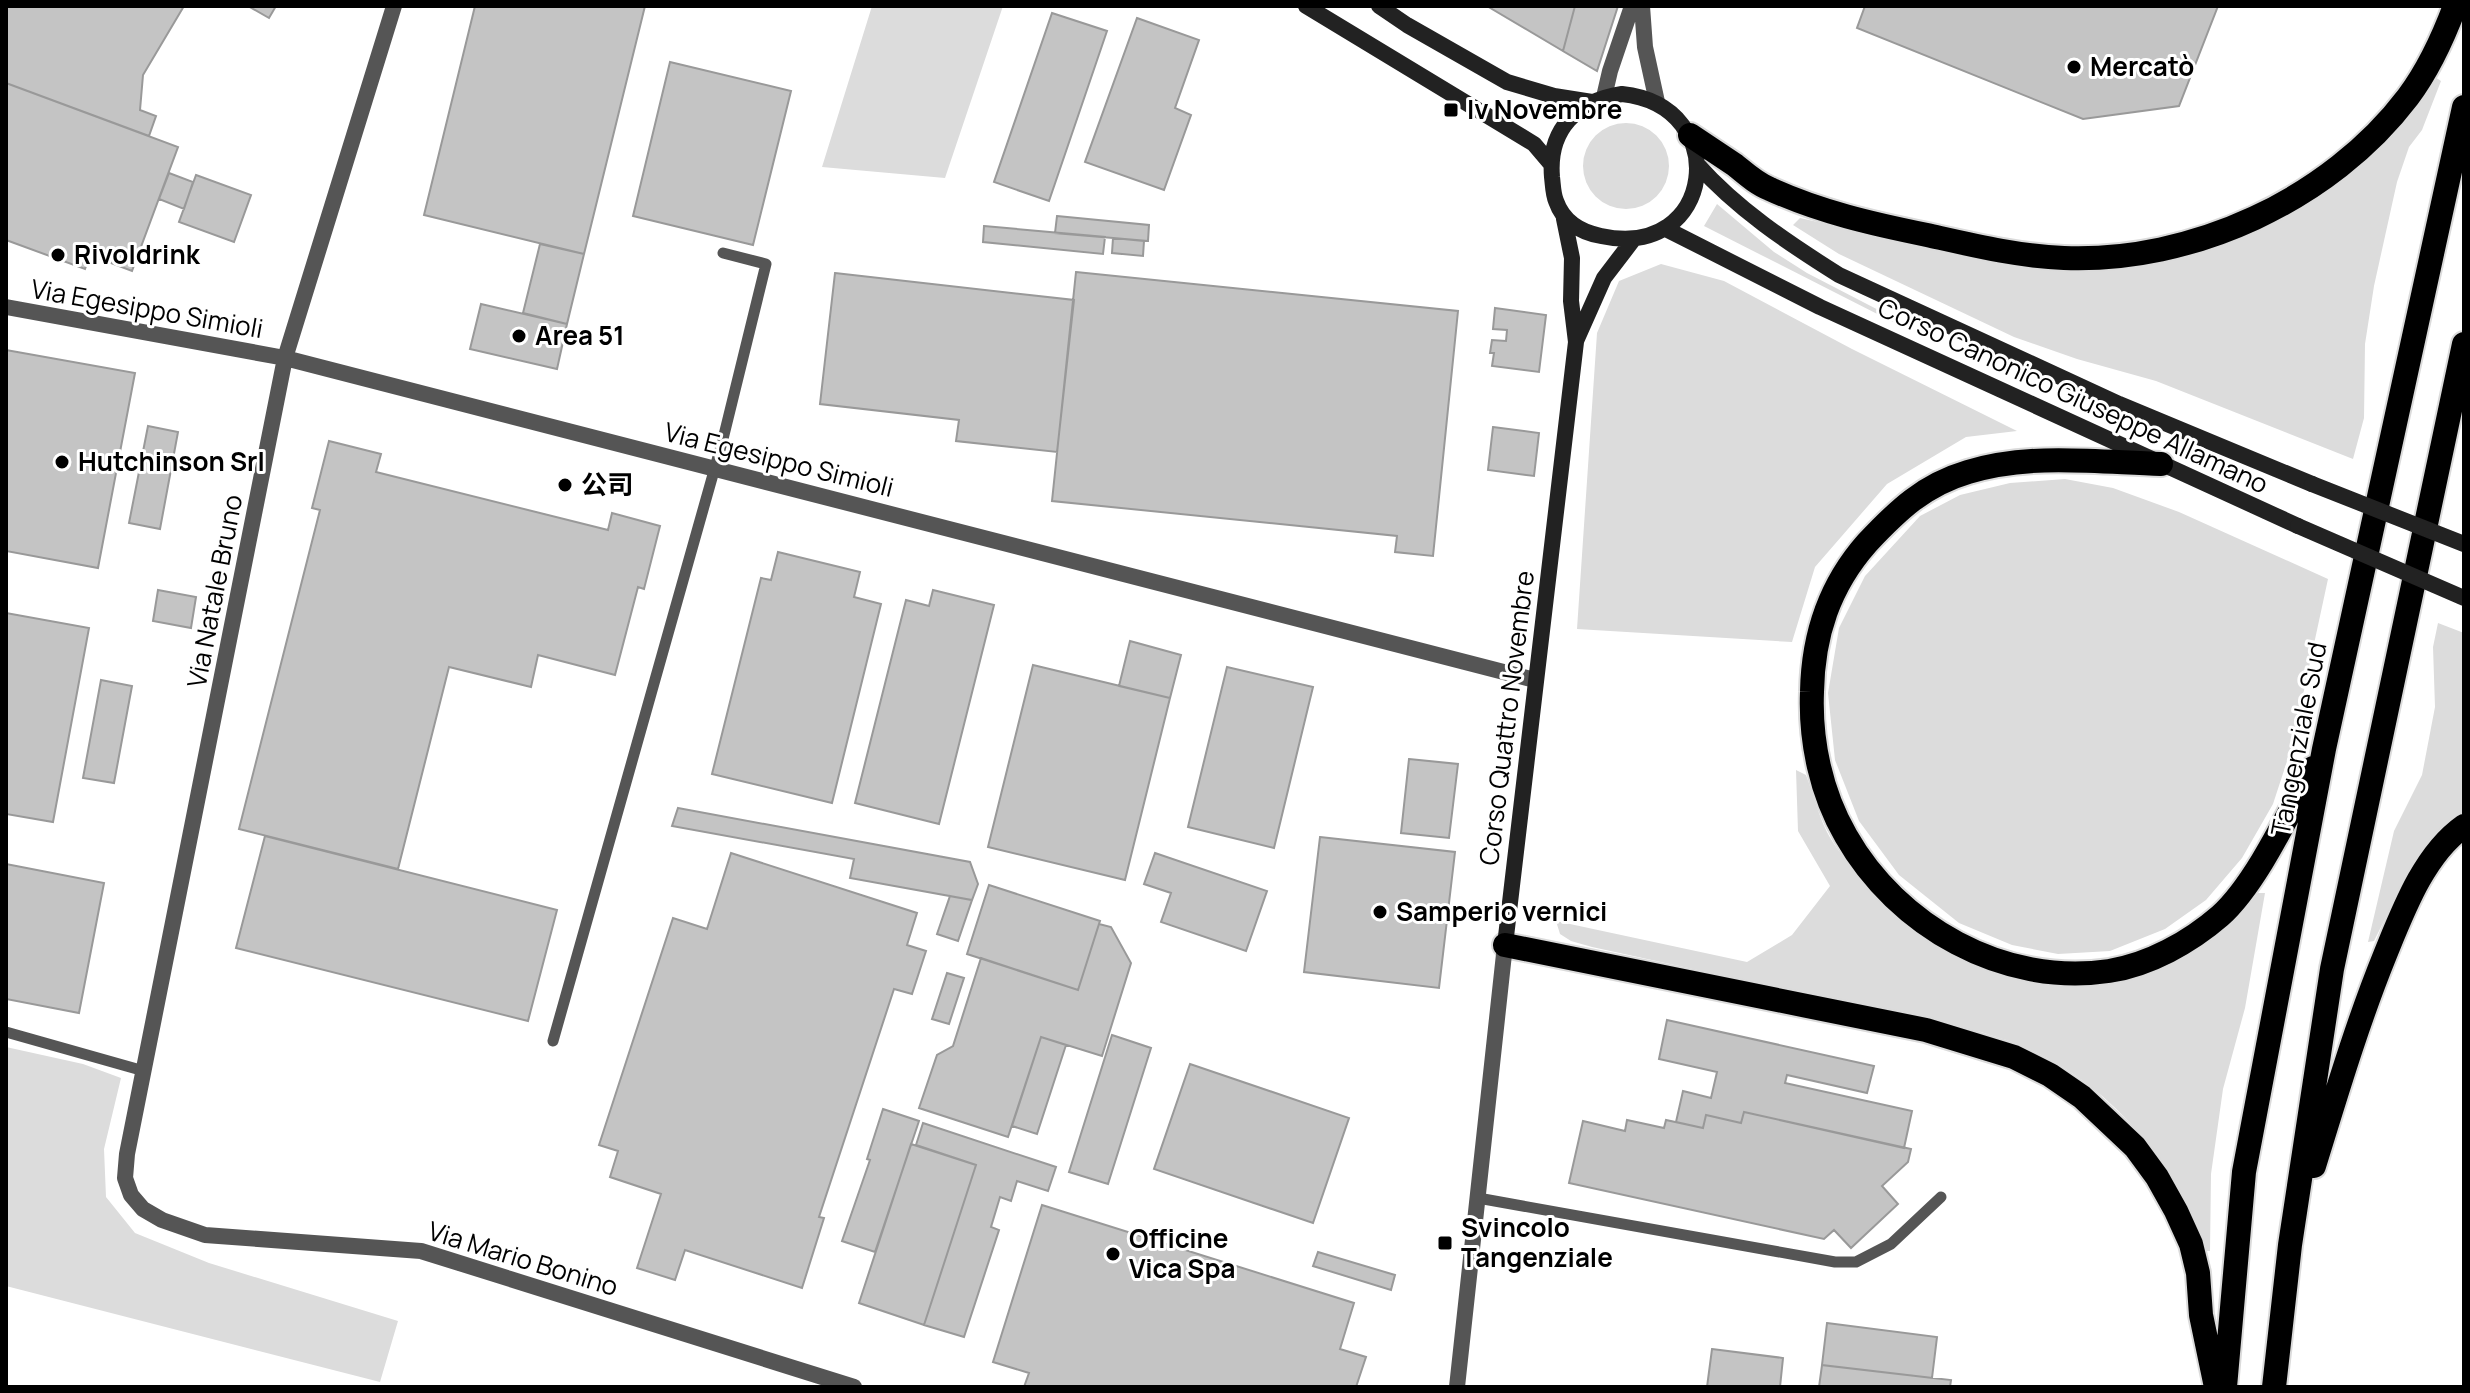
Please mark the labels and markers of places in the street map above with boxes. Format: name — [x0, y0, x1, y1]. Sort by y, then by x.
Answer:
place label: Mercatò — [2090, 48, 2194, 84]
marker: Mercatò — [2065, 58, 2083, 76]
place label: Iv Novembre — [1467, 91, 1622, 127]
marker: Iv Novembre — [1442, 101, 1460, 119]
place label: Rivoldrink — [74, 236, 201, 272]
marker: Rivoldrink — [49, 246, 67, 264]
place label: Area 51 — [535, 317, 625, 353]
marker: Area 51 — [510, 327, 528, 345]
place label: Hutchinson Srl — [78, 443, 265, 479]
marker: Hutchinson Srl — [53, 453, 71, 471]
place label: 公司 — [581, 466, 633, 502]
marker: 公司 — [556, 476, 574, 494]
place label: Samperio vernici — [1396, 893, 1607, 929]
marker: Samperio vernici — [1371, 903, 1389, 921]
place label: Svincolo Tangenziale — [1461, 1209, 1613, 1275]
place label: Officine Vica Spa — [1129, 1220, 1235, 1286]
marker: Svincolo Tangenziale — [1436, 1234, 1454, 1252]
marker: Officine Vica Spa — [1104, 1245, 1122, 1263]

